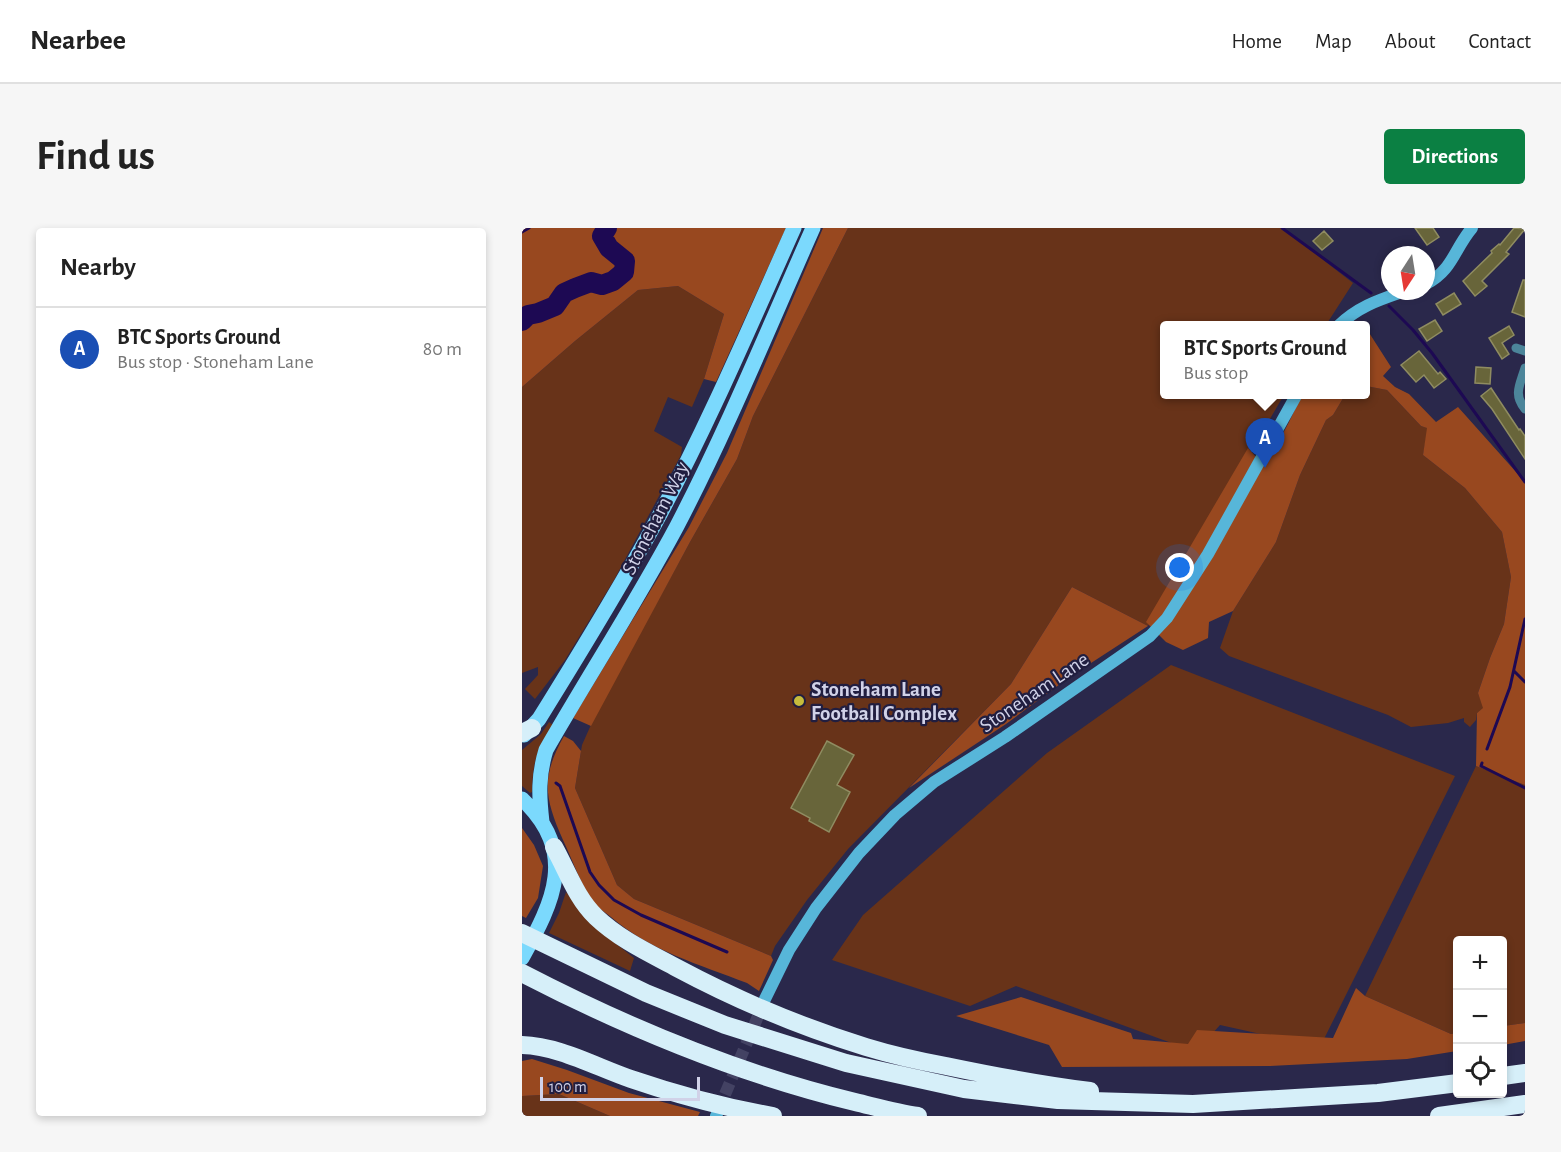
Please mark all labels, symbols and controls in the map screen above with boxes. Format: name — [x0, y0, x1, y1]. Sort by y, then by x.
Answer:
text: Nearbee — [30, 27, 126, 55]
text: Home — [1231, 31, 1282, 52]
text: Map — [1315, 31, 1352, 52]
text: About — [1385, 31, 1435, 52]
text: Contact — [1468, 31, 1531, 52]
button: Directions — [1384, 129, 1525, 184]
text: Find us — [36, 135, 155, 177]
north arrow — [1381, 246, 1435, 300]
text: Nearby — [60, 254, 136, 280]
popup — [1160, 321, 1370, 399]
text: BTC Sports Ground — [117, 326, 281, 348]
text: BTC Sports Ground — [1183, 337, 1347, 359]
text: A — [74, 339, 86, 359]
text: 80 m — [423, 339, 462, 359]
text: Bus stop · Stoneham Lane — [117, 352, 314, 372]
text: Bus stop — [1183, 363, 1248, 383]
pin: A — [1246, 418, 1284, 468]
street label: Stoneham Way — [618, 458, 693, 578]
your location — [1165, 553, 1194, 582]
street label: Stoneham Lane — [976, 648, 1093, 736]
place label: Stoneham Lane Football Complex — [811, 679, 957, 724]
marker: Stoneham Lane Football Complex — [792, 694, 806, 708]
map controls — [1453, 936, 1507, 1098]
button: + — [1453, 936, 1507, 990]
button: − — [1453, 990, 1507, 1044]
button: locate — [1453, 1044, 1507, 1098]
scale bar — [540, 1074, 700, 1102]
text: 100 m — [549, 1079, 587, 1095]

